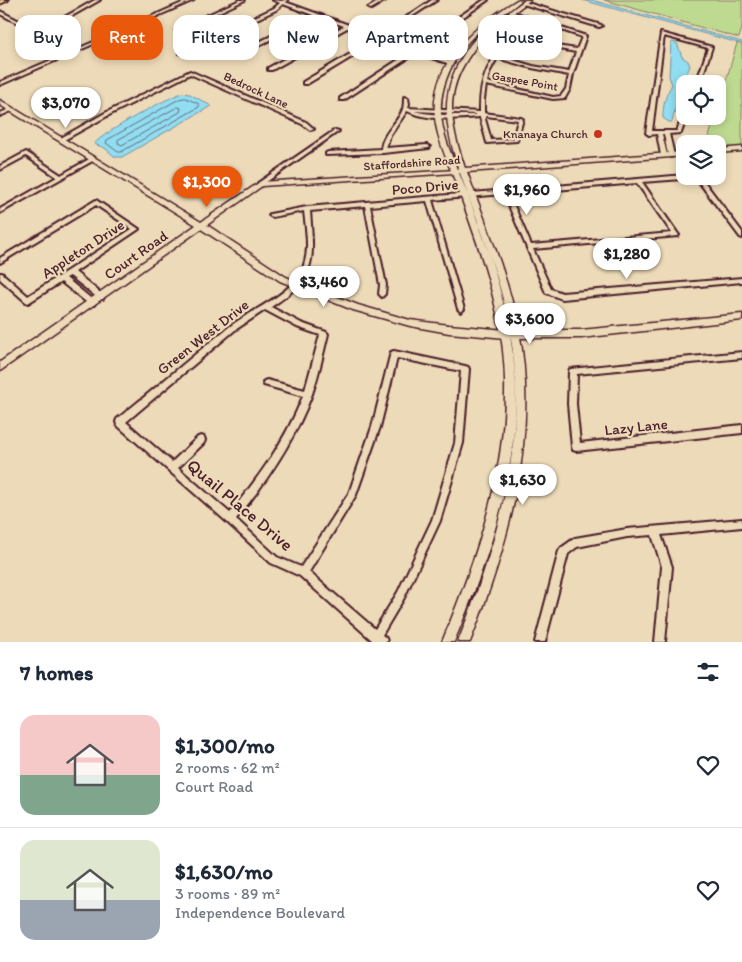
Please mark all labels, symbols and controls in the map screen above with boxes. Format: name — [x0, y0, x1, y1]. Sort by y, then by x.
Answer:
chip: Buy — [15, 15, 81, 60]
chip: Rent — [91, 15, 163, 60]
chip: Filters — [173, 15, 259, 60]
chip: New — [269, 15, 338, 60]
chip: Apartment — [348, 15, 468, 60]
chip: House — [478, 15, 562, 60]
street label: Gaspee Point — [491, 68, 560, 94]
street label: Bedrock Lane — [221, 69, 291, 111]
map controls — [676, 75, 726, 185]
button: locate — [676, 75, 726, 125]
pin: $3,070 — [25, 86, 107, 129]
text: $3,070 — [42, 93, 90, 112]
place label: Knanaya Church — [503, 127, 589, 141]
marker: Knanaya Church — [592, 128, 604, 140]
button: layers — [676, 135, 726, 185]
street label: Staffordshire Road — [363, 153, 461, 173]
pin: $1,300 — [166, 166, 248, 208]
text: $1,300 — [183, 172, 231, 191]
pin: $1,960 — [486, 174, 568, 216]
street label: Poco Drive — [391, 175, 459, 199]
text: $1,960 — [504, 180, 550, 199]
street label: Appleton Drive — [38, 216, 128, 282]
street label: Court Road — [101, 227, 171, 283]
pin: $1,280 — [586, 238, 668, 280]
text: $1,280 — [604, 244, 650, 263]
pin: $3,460 — [283, 266, 365, 308]
text: $3,460 — [300, 272, 348, 291]
street label: Green West Drive — [154, 296, 252, 378]
pin: $3,600 — [489, 302, 571, 345]
text: $3,600 — [506, 309, 554, 328]
street label: Lazy Lane — [604, 415, 668, 439]
street label: Quail Place Drive — [182, 454, 298, 556]
pin: $1,630 — [482, 464, 564, 506]
text: $1,630 — [500, 470, 546, 489]
icon: filters — [694, 658, 722, 686]
text: 7 homes — [20, 660, 94, 685]
text: $1,300/mo — [175, 733, 275, 758]
icon: home — [60, 735, 120, 795]
icon: heart — [694, 751, 722, 779]
text: 2 rooms · 62 m² — [175, 758, 280, 777]
text: Court Road — [175, 777, 253, 796]
text: $1,630/mo — [175, 859, 273, 884]
icon: home — [60, 860, 120, 920]
icon: heart — [694, 876, 722, 904]
text: 3 rooms · 89 m² — [175, 884, 280, 903]
text: Independence Boulevard — [175, 903, 345, 922]

